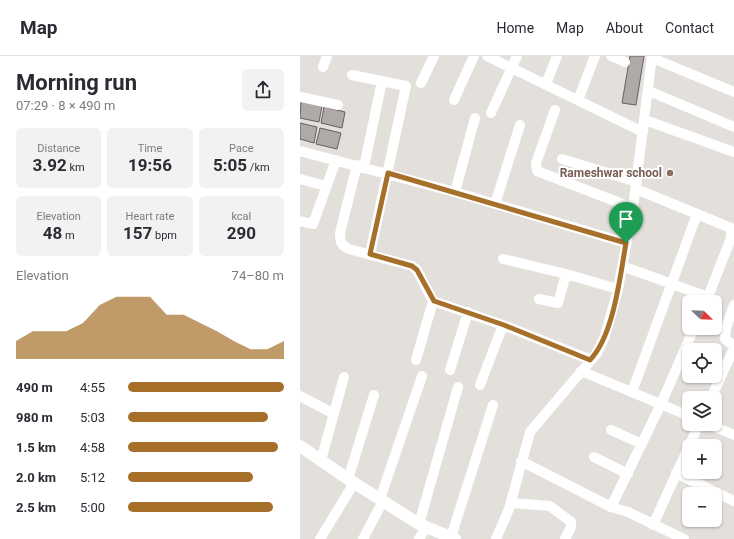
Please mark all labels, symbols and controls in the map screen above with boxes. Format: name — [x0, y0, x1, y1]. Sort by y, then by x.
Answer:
text: Map — [20, 16, 58, 39]
text: Home — [496, 20, 534, 36]
text: Map — [556, 20, 584, 36]
text: About — [606, 20, 643, 36]
text: Contact — [665, 20, 714, 36]
button: share — [242, 69, 284, 111]
text: Morning run — [16, 70, 137, 95]
text: 07:29 · 8 × 490 m — [16, 98, 115, 113]
text: Distance — [37, 142, 80, 155]
text: Time — [138, 142, 162, 155]
text: Pace — [229, 142, 254, 155]
text: 3.92 — [33, 155, 67, 175]
text: 19:56 — [128, 155, 172, 175]
text: 5:05 — [213, 155, 247, 175]
text: km — [67, 161, 85, 174]
text: /km — [247, 161, 270, 174]
place label: Rameshwar school — [560, 166, 662, 180]
marker: Rameshwar school — [665, 168, 675, 178]
pin — [609, 202, 643, 243]
icon: arrive — [615, 208, 637, 230]
text: Elevation — [36, 210, 81, 223]
text: Heart rate — [126, 210, 174, 223]
text: kcal — [231, 210, 251, 223]
text: 48 — [43, 223, 62, 243]
text: 157 — [123, 223, 152, 243]
text: 290 — [227, 223, 256, 243]
text: m — [62, 229, 75, 242]
text: bpm — [152, 229, 177, 242]
text: Elevation — [16, 268, 69, 283]
text: 74–80 m — [232, 268, 284, 283]
north arrow — [682, 295, 722, 335]
map controls — [682, 295, 722, 527]
button: locate — [682, 343, 722, 383]
text: 490 m — [16, 380, 53, 395]
text: 4:55 — [80, 380, 105, 395]
button: layers — [682, 391, 722, 431]
text: 980 m — [16, 410, 53, 425]
text: 5:03 — [80, 410, 105, 425]
button: + — [682, 439, 722, 479]
text: 1.5 km — [16, 440, 56, 455]
text: 4:58 — [80, 440, 105, 455]
text: 2.0 km — [16, 470, 56, 485]
text: 5:12 — [80, 470, 105, 485]
button: − — [682, 487, 722, 527]
text: 2.5 km — [16, 500, 56, 515]
text: 5:00 — [80, 500, 105, 515]

